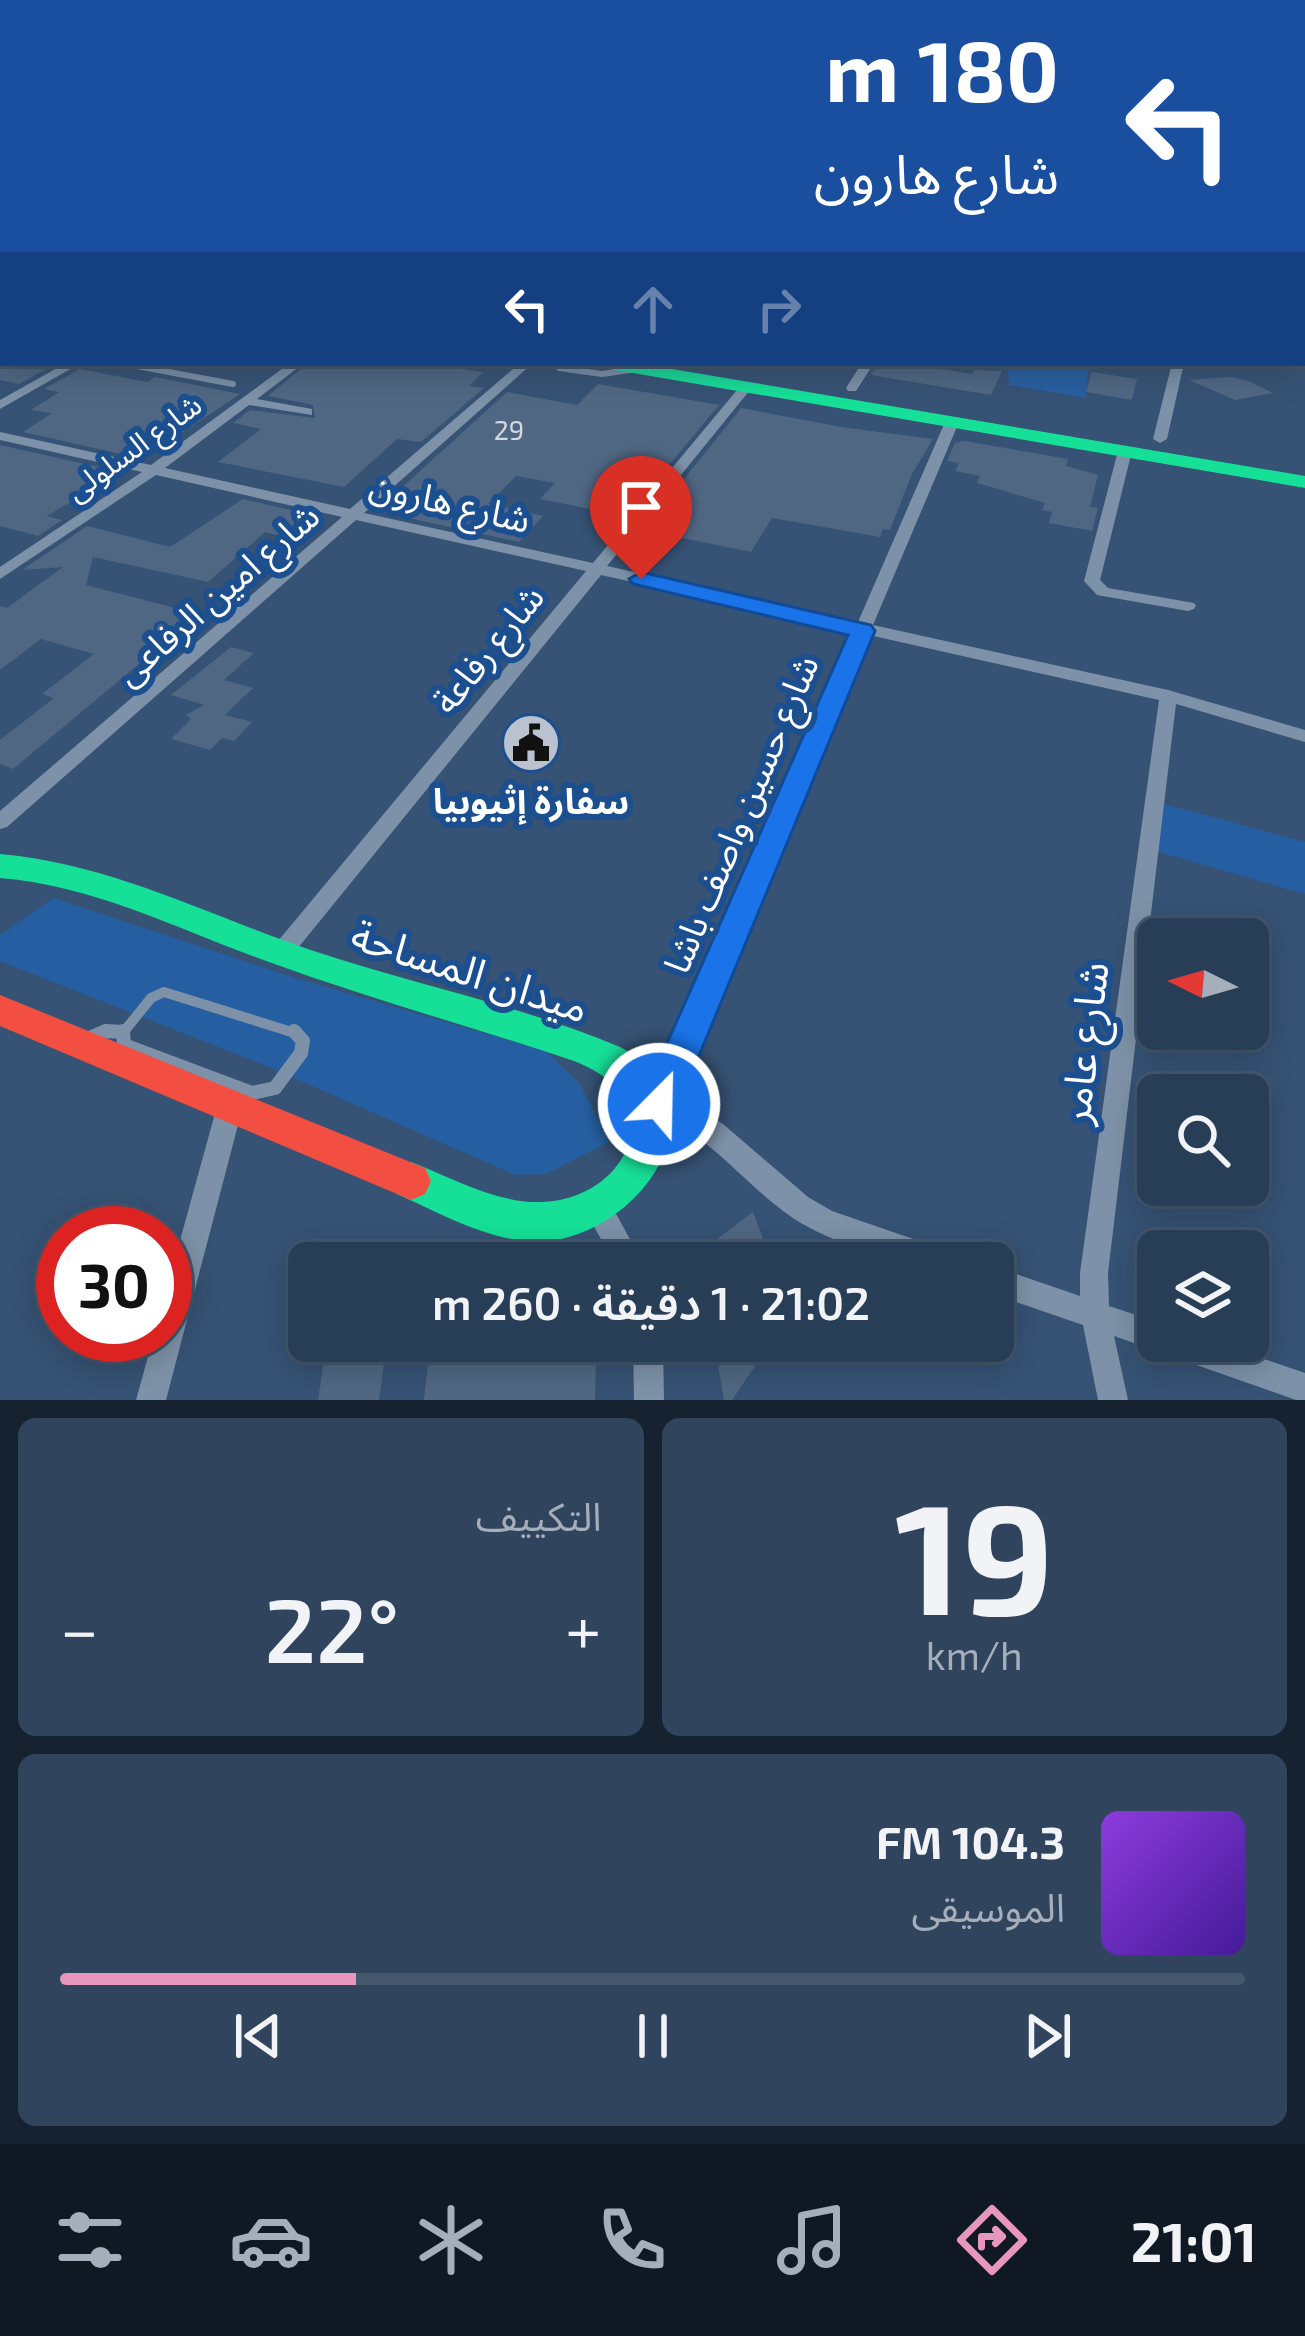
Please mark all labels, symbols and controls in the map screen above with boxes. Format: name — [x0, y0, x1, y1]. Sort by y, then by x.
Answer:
text: 180 m — [825, 18, 1059, 119]
icon: left — [1101, 48, 1257, 204]
text: شارع هارون — [814, 140, 1059, 205]
icon: left — [494, 276, 560, 342]
icon: ahead — [620, 276, 686, 342]
icon: right — [746, 276, 812, 342]
street label: شارع السلولى — [58, 385, 211, 512]
house number: 29 — [494, 413, 524, 445]
pin — [590, 456, 692, 579]
street label: شارع هارون — [364, 461, 535, 547]
icon: arrive — [608, 474, 674, 540]
street label: شارع امين الرفاعى — [105, 493, 331, 698]
street label: شارع رفاعة — [422, 575, 557, 725]
street label: شارع حسين واصف باشا — [653, 648, 833, 982]
public building icon: سفارة إثيوبيا — [500, 712, 562, 774]
place label: سفارة إثيوبيا — [433, 778, 629, 825]
street label: ميدان المساحة — [345, 907, 596, 1033]
north arrow — [1137, 918, 1269, 1050]
map controls — [1137, 918, 1269, 1362]
street label: شارع عامر — [1047, 959, 1126, 1130]
position arrow — [596, 1041, 722, 1167]
button: search — [1137, 1074, 1269, 1206]
speed limit sign: 30 — [36, 1206, 192, 1362]
button: layers — [1137, 1230, 1269, 1362]
text: 21:02 · 1 دقيقة · 260 m — [432, 1275, 870, 1329]
text: 19 — [895, 1459, 1054, 1646]
text: التكييف — [476, 1492, 602, 1539]
text: 22° — [264, 1573, 399, 1681]
text: − — [60, 1588, 99, 1667]
text: + — [565, 1588, 601, 1667]
text: km/h — [926, 1631, 1023, 1678]
text: 104.3 FM — [876, 1814, 1065, 1868]
text: الموسيقى — [911, 1883, 1065, 1930]
icon: previous — [225, 2003, 291, 2069]
icon: pause — [620, 2003, 686, 2069]
icon: next — [1015, 2003, 1081, 2069]
icon: filters — [48, 2198, 132, 2282]
icon: car — [229, 2198, 313, 2282]
icon: climate — [409, 2198, 493, 2282]
icon: phone — [590, 2198, 674, 2282]
icon: music — [770, 2198, 854, 2282]
icon: directions — [950, 2198, 1034, 2282]
text: 21:01 — [1131, 2208, 1257, 2273]

